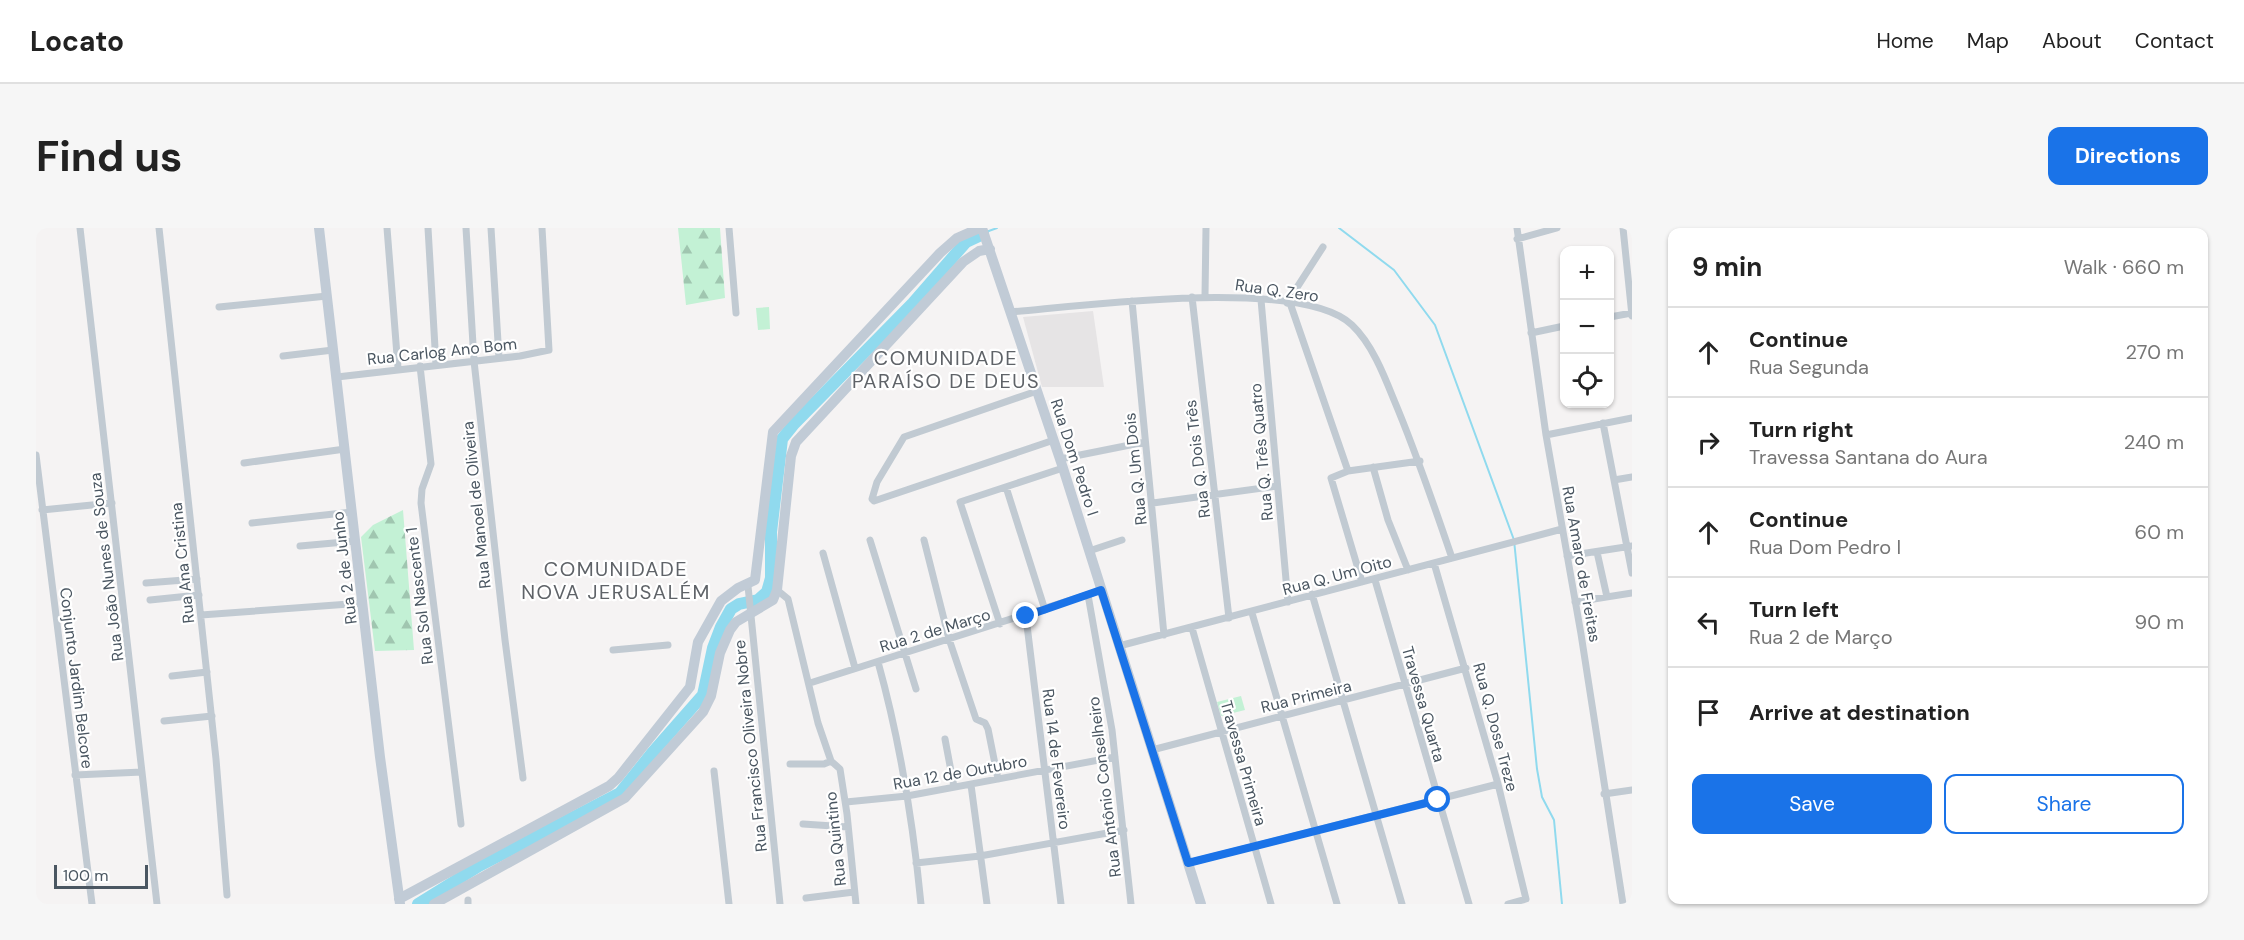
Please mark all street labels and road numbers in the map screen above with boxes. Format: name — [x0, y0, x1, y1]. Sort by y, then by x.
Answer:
street label: Rua Q. Zero — [1234, 274, 1320, 307]
street label: Rua Carlog Ano Bom — [366, 333, 518, 370]
street label: Rua Q. Três Quatro — [1245, 382, 1278, 522]
street label: Rua Dom Pedro I — [1046, 396, 1103, 518]
street label: Rua Q. Dois Três — [1180, 399, 1215, 519]
street label: Rua Q. Um Dois — [1119, 412, 1152, 526]
street label: Rua Manoel de Oliveira — [457, 420, 496, 590]
street label: Rua João Nunes de Souza — [85, 472, 128, 662]
street label: Rua Amaro de Freitas — [1557, 484, 1606, 644]
street label: Rua Ana Cristina — [166, 502, 199, 624]
street label: Rua 2 de Junho — [327, 510, 362, 626]
street label: Rua Sol Nascente 1 — [401, 526, 438, 666]
street label: Rua Q. Um Oito — [1280, 551, 1394, 600]
street label: Conjunto Jardim Belcore — [55, 586, 98, 770]
street label: Rua 2 de Março — [877, 604, 993, 657]
street label: Rua Francisco Oliveira Nobre — [729, 639, 772, 853]
street label: Travessa Quarta — [1397, 644, 1450, 765]
street label: Rua Q. Dose Treze — [1468, 660, 1523, 794]
street label: Rua Primeira — [1259, 675, 1354, 718]
street label: Rua 14 de Fevereiro — [1037, 687, 1076, 831]
street label: Rua Antônio Conselheiro — [1083, 695, 1126, 878]
street label: Travessa Primeira — [1216, 698, 1271, 828]
street label: Rua 12 de Outubro — [891, 750, 1029, 795]
street label: Rua Quintino — [820, 791, 851, 887]

